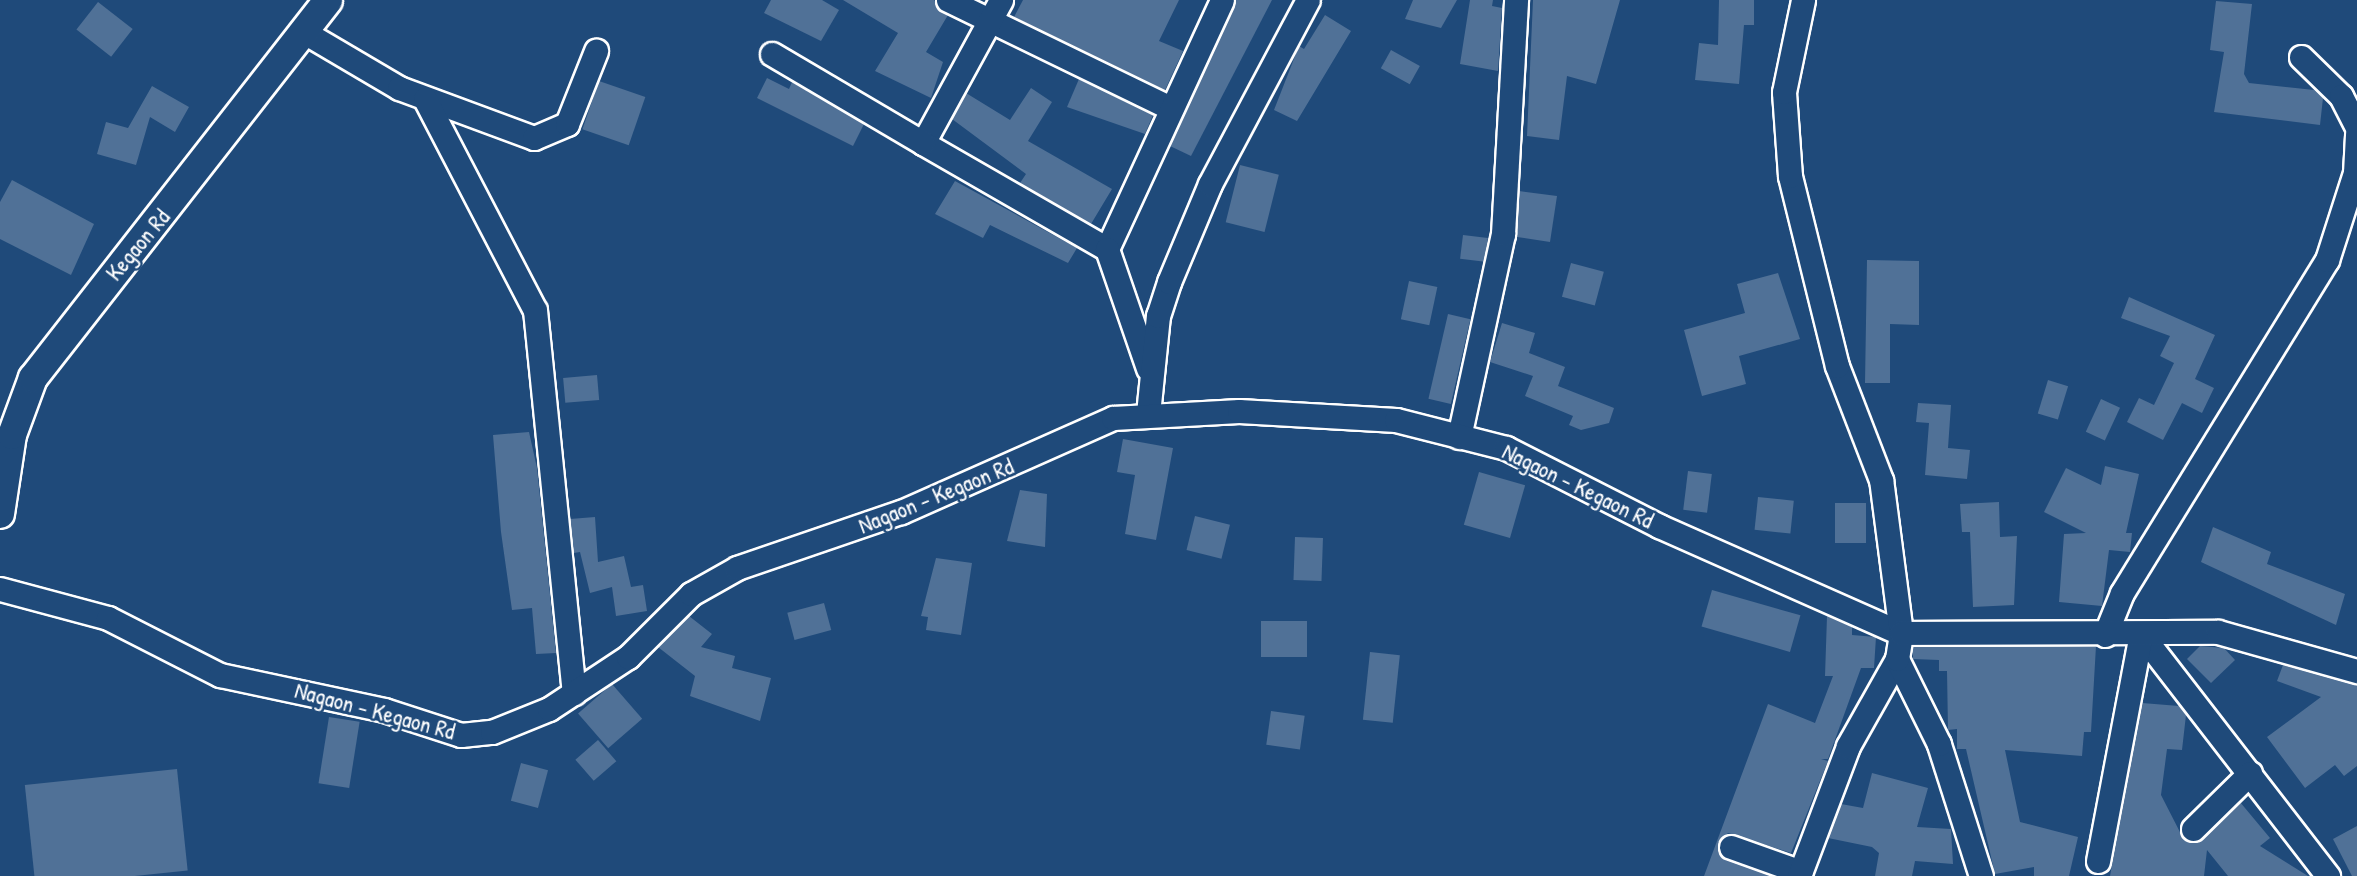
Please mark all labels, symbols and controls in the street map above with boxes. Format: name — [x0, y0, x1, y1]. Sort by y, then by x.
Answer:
street label: Kegaon Rd — [100, 204, 176, 286]
street label: Nagaon - Kegaon Rd — [1498, 437, 1658, 535]
street label: Nagaon - Kegaon Rd — [854, 452, 1018, 540]
street label: Nagaon - Kegaon Rd — [292, 676, 458, 746]

